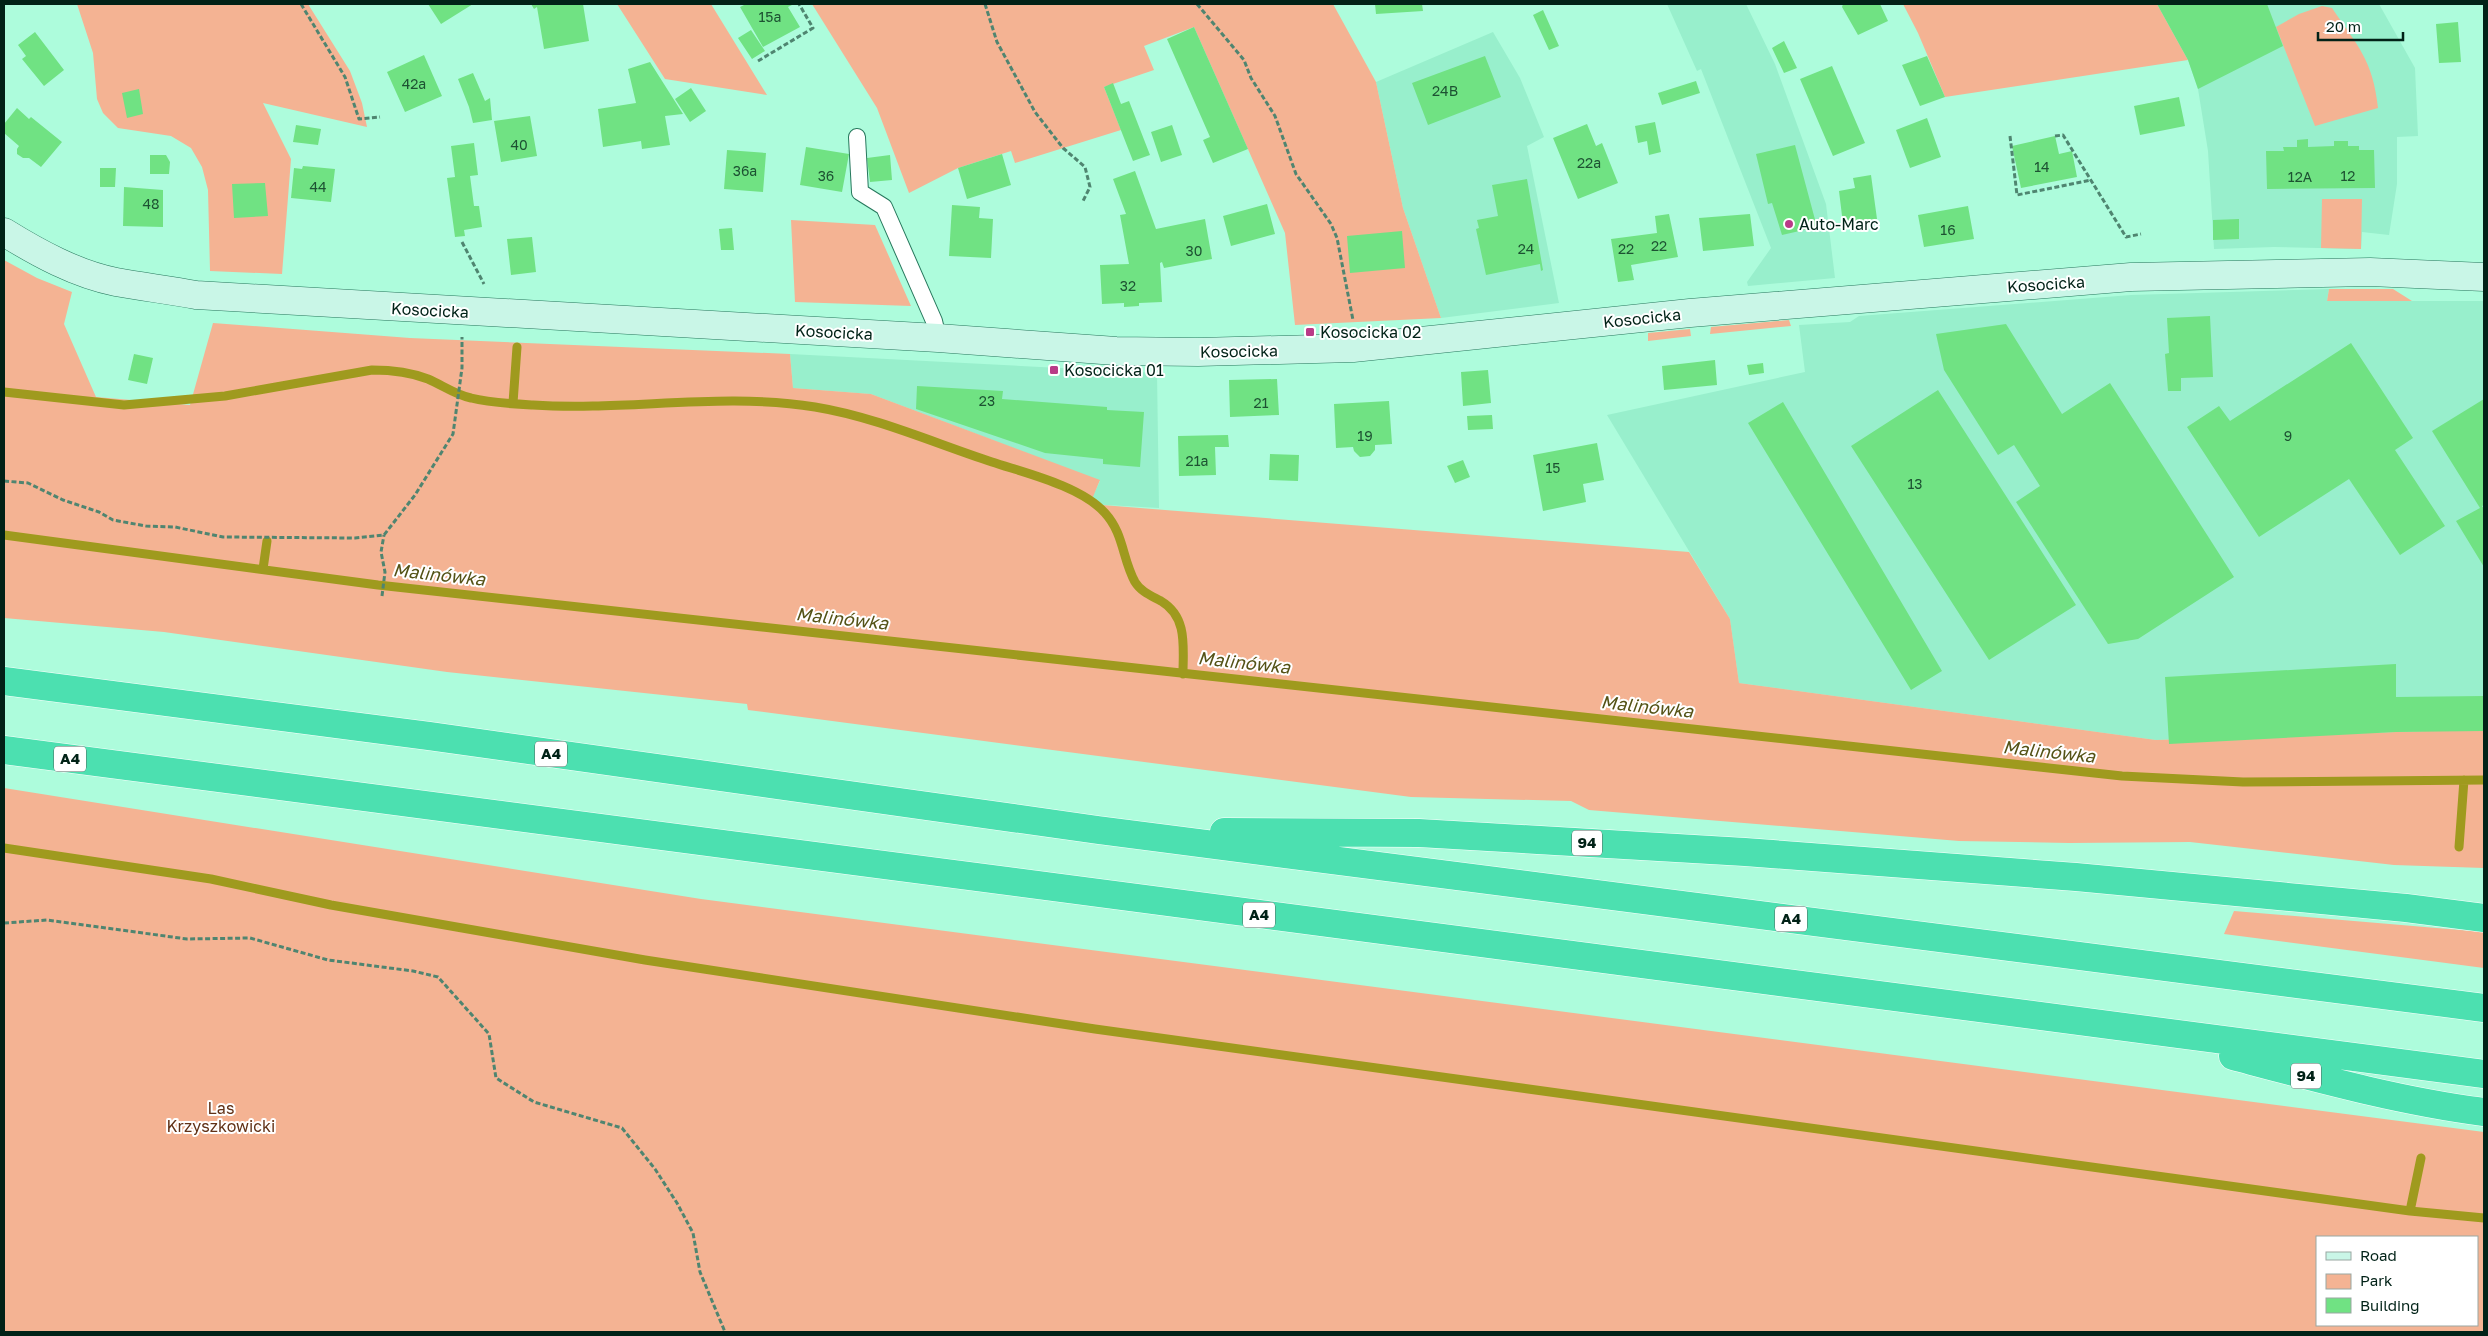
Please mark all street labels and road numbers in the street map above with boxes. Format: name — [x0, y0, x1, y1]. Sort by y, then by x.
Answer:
street label: Kosocicka — [2006, 271, 2086, 297]
street label: Kosocicka — [390, 298, 470, 322]
street label: Kosocicka — [1602, 304, 1682, 332]
street label: Kosocicka — [794, 320, 874, 344]
street label: Kosocicka — [1200, 340, 1278, 362]
road number: A4 — [535, 742, 567, 766]
road number: A4 — [54, 746, 86, 772]
road number: 94 — [1572, 830, 1602, 856]
road number: A4 — [1243, 902, 1275, 928]
road number: A4 — [1775, 906, 1807, 932]
road number: 94 — [2291, 1064, 2321, 1088]

